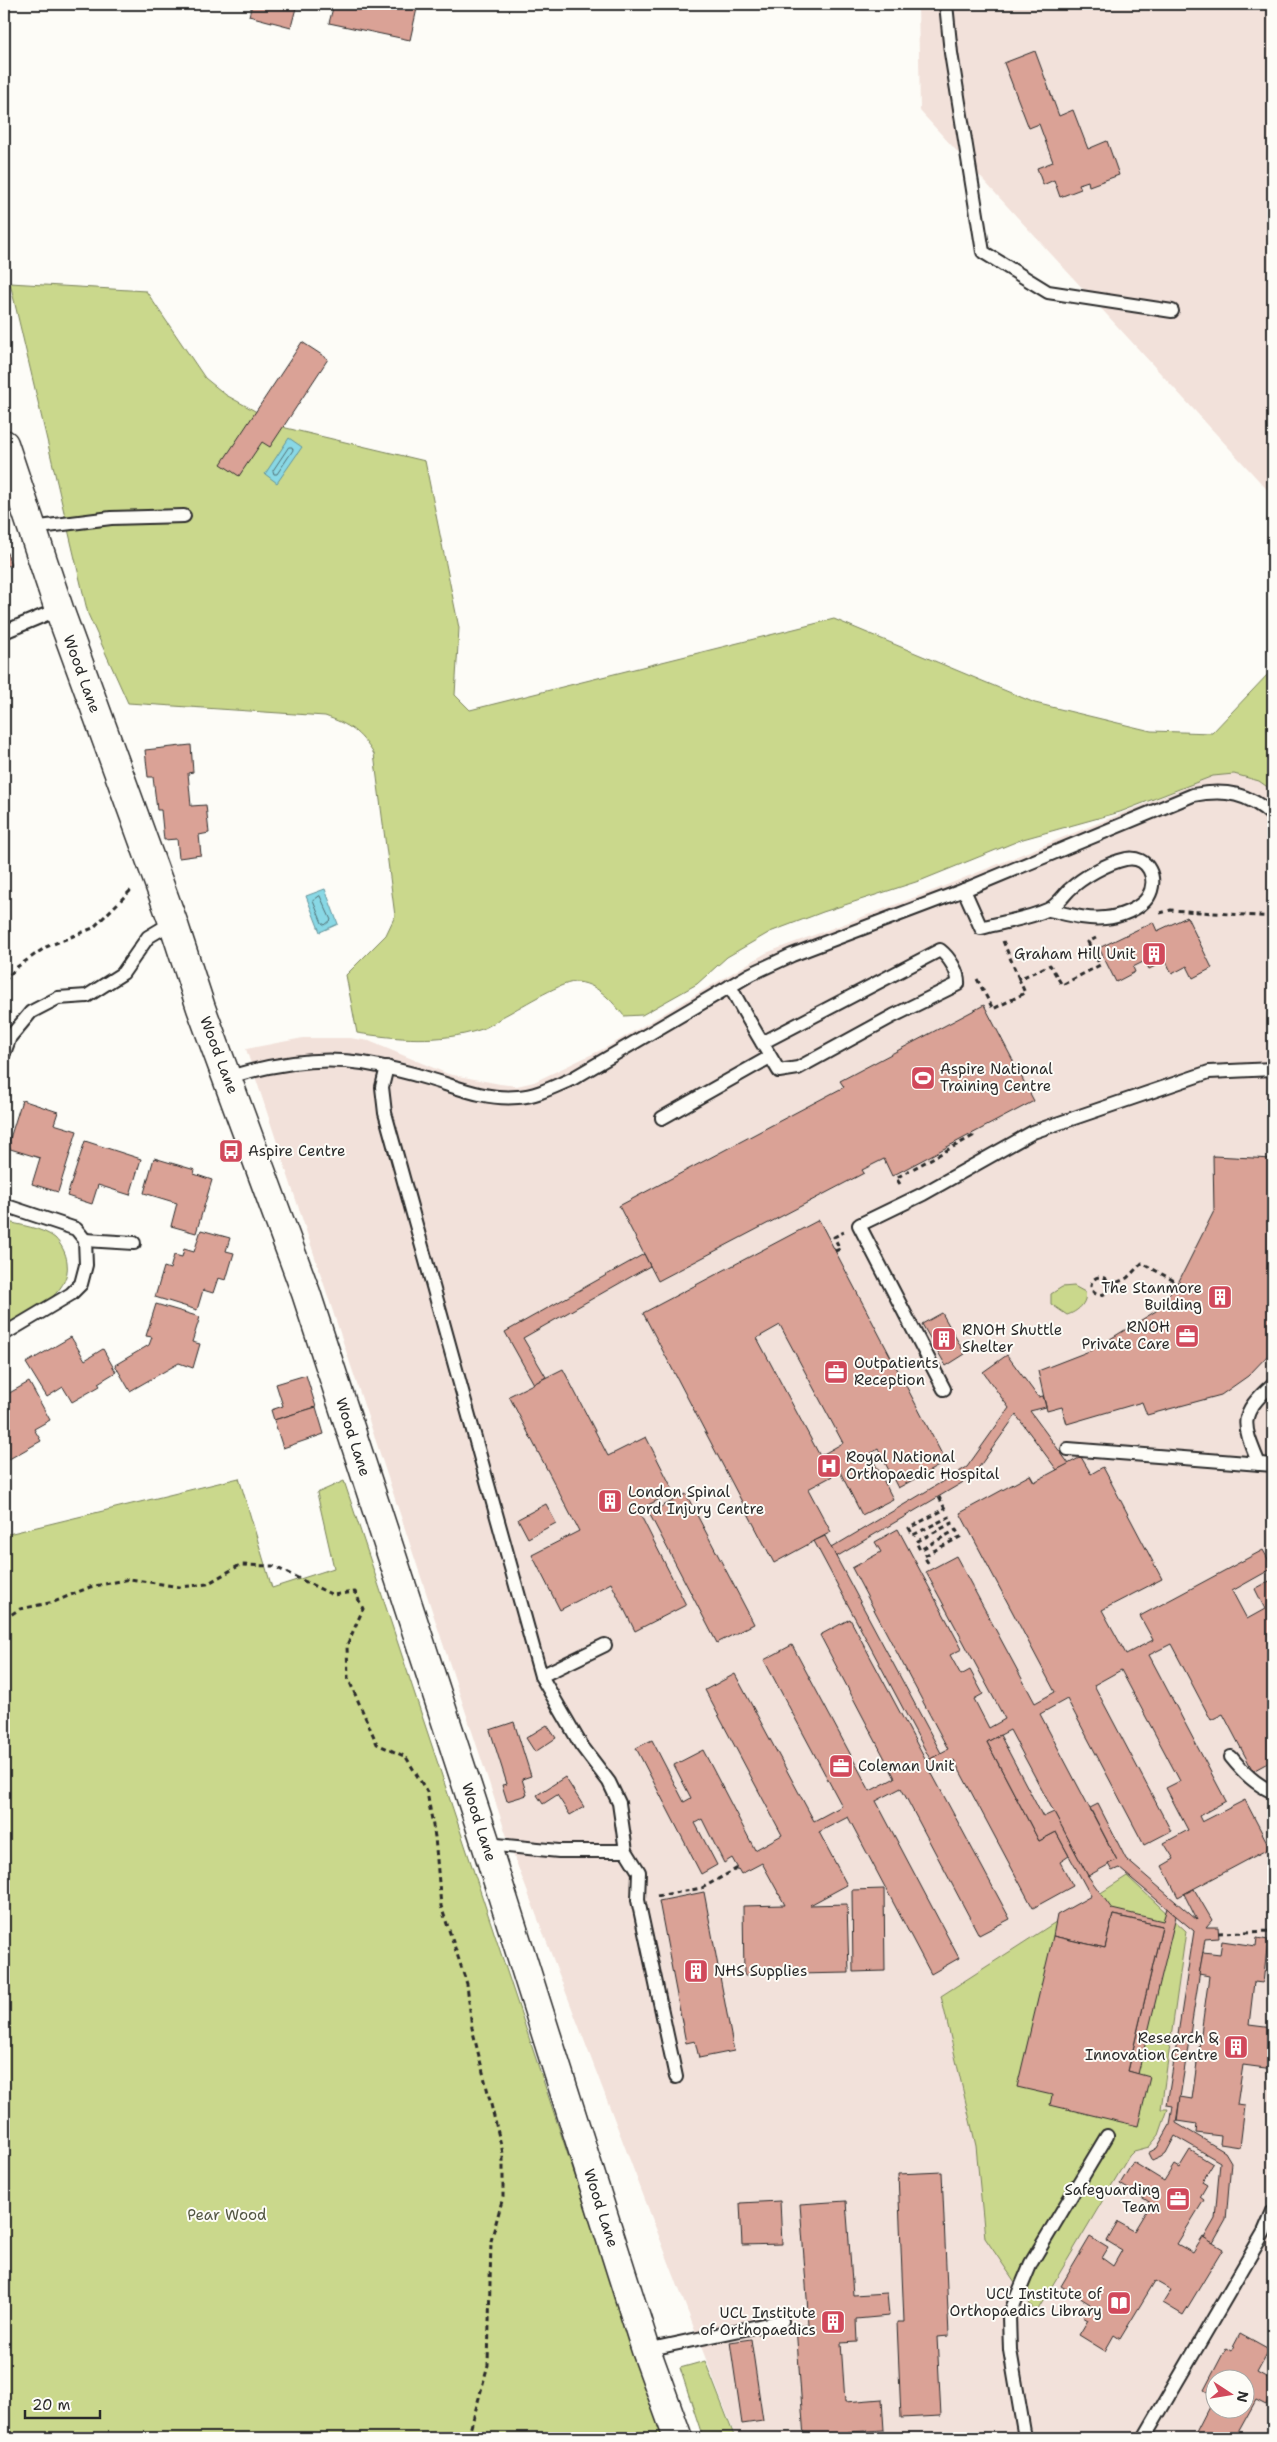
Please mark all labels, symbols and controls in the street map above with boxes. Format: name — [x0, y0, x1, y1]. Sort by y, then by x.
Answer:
street label: Wood Lane — [59, 632, 105, 716]
building icon: Graham Hill Unit — [1141, 941, 1167, 967]
place label: Graham Hill Unit — [1014, 944, 1136, 964]
street label: Wood Lane — [195, 1013, 243, 1097]
place label: Aspire National Training Centre — [940, 1059, 1053, 1096]
sports icon: Aspire National Training Centre — [910, 1065, 936, 1091]
bus stop icon: Aspire Centre — [218, 1138, 244, 1164]
place label: Aspire Centre — [248, 1141, 346, 1161]
place label: The Stanmore Building — [1101, 1278, 1202, 1315]
building icon: The Stanmore Building — [1207, 1284, 1233, 1310]
place label: RNOH Private Care — [1081, 1317, 1170, 1354]
place label: RNOH Shuttle Shelter — [962, 1320, 1062, 1357]
office icon: RNOH Private Care — [1174, 1323, 1200, 1349]
building icon: RNOH Shuttle Shelter — [931, 1326, 957, 1352]
place label: Outpatients Reception — [854, 1353, 939, 1390]
office icon: Outpatients Reception — [823, 1359, 849, 1385]
street label: Wood Lane — [331, 1395, 375, 1479]
place label: Royal National Orthopaedic Hospital — [846, 1447, 1000, 1484]
hospital icon: Royal National Orthopaedic Hospital — [816, 1453, 842, 1479]
place label: London Spinal Cord Injury Centre — [628, 1482, 764, 1519]
building icon: London Spinal Cord Injury Centre — [597, 1488, 623, 1514]
office icon: Coleman Unit — [828, 1753, 854, 1779]
place label: Coleman Unit — [858, 1756, 955, 1776]
street label: Wood Lane — [457, 1780, 501, 1864]
building icon: NHS Supplies — [683, 1958, 709, 1984]
place label: NHS Supplies — [714, 1961, 807, 1981]
place label: Research & Innovation Centre — [1085, 2028, 1219, 2065]
building icon: Research & Innovation Centre — [1223, 2034, 1249, 2060]
street label: Wood Lane — [579, 2166, 623, 2250]
place label: Safeguarding Team — [1065, 2180, 1160, 2217]
office icon: Safeguarding Team — [1165, 2186, 1191, 2212]
park label: Pear Wood — [187, 2205, 267, 2225]
place label: UCL Institute of Orthopaedics Library — [950, 2284, 1103, 2321]
library icon: UCL Institute of Orthopaedics Library — [1106, 2290, 1132, 2316]
place label: UCL Institute of Orthopaedics — [700, 2303, 816, 2340]
building icon: UCL Institute of Orthopaedics — [820, 2309, 846, 2335]
north arrow — [1204, 2370, 1254, 2420]
scale bar — [25, 2387, 100, 2419]
text: N — [1233, 2389, 1253, 2404]
text: 20 m — [32, 2395, 71, 2415]

